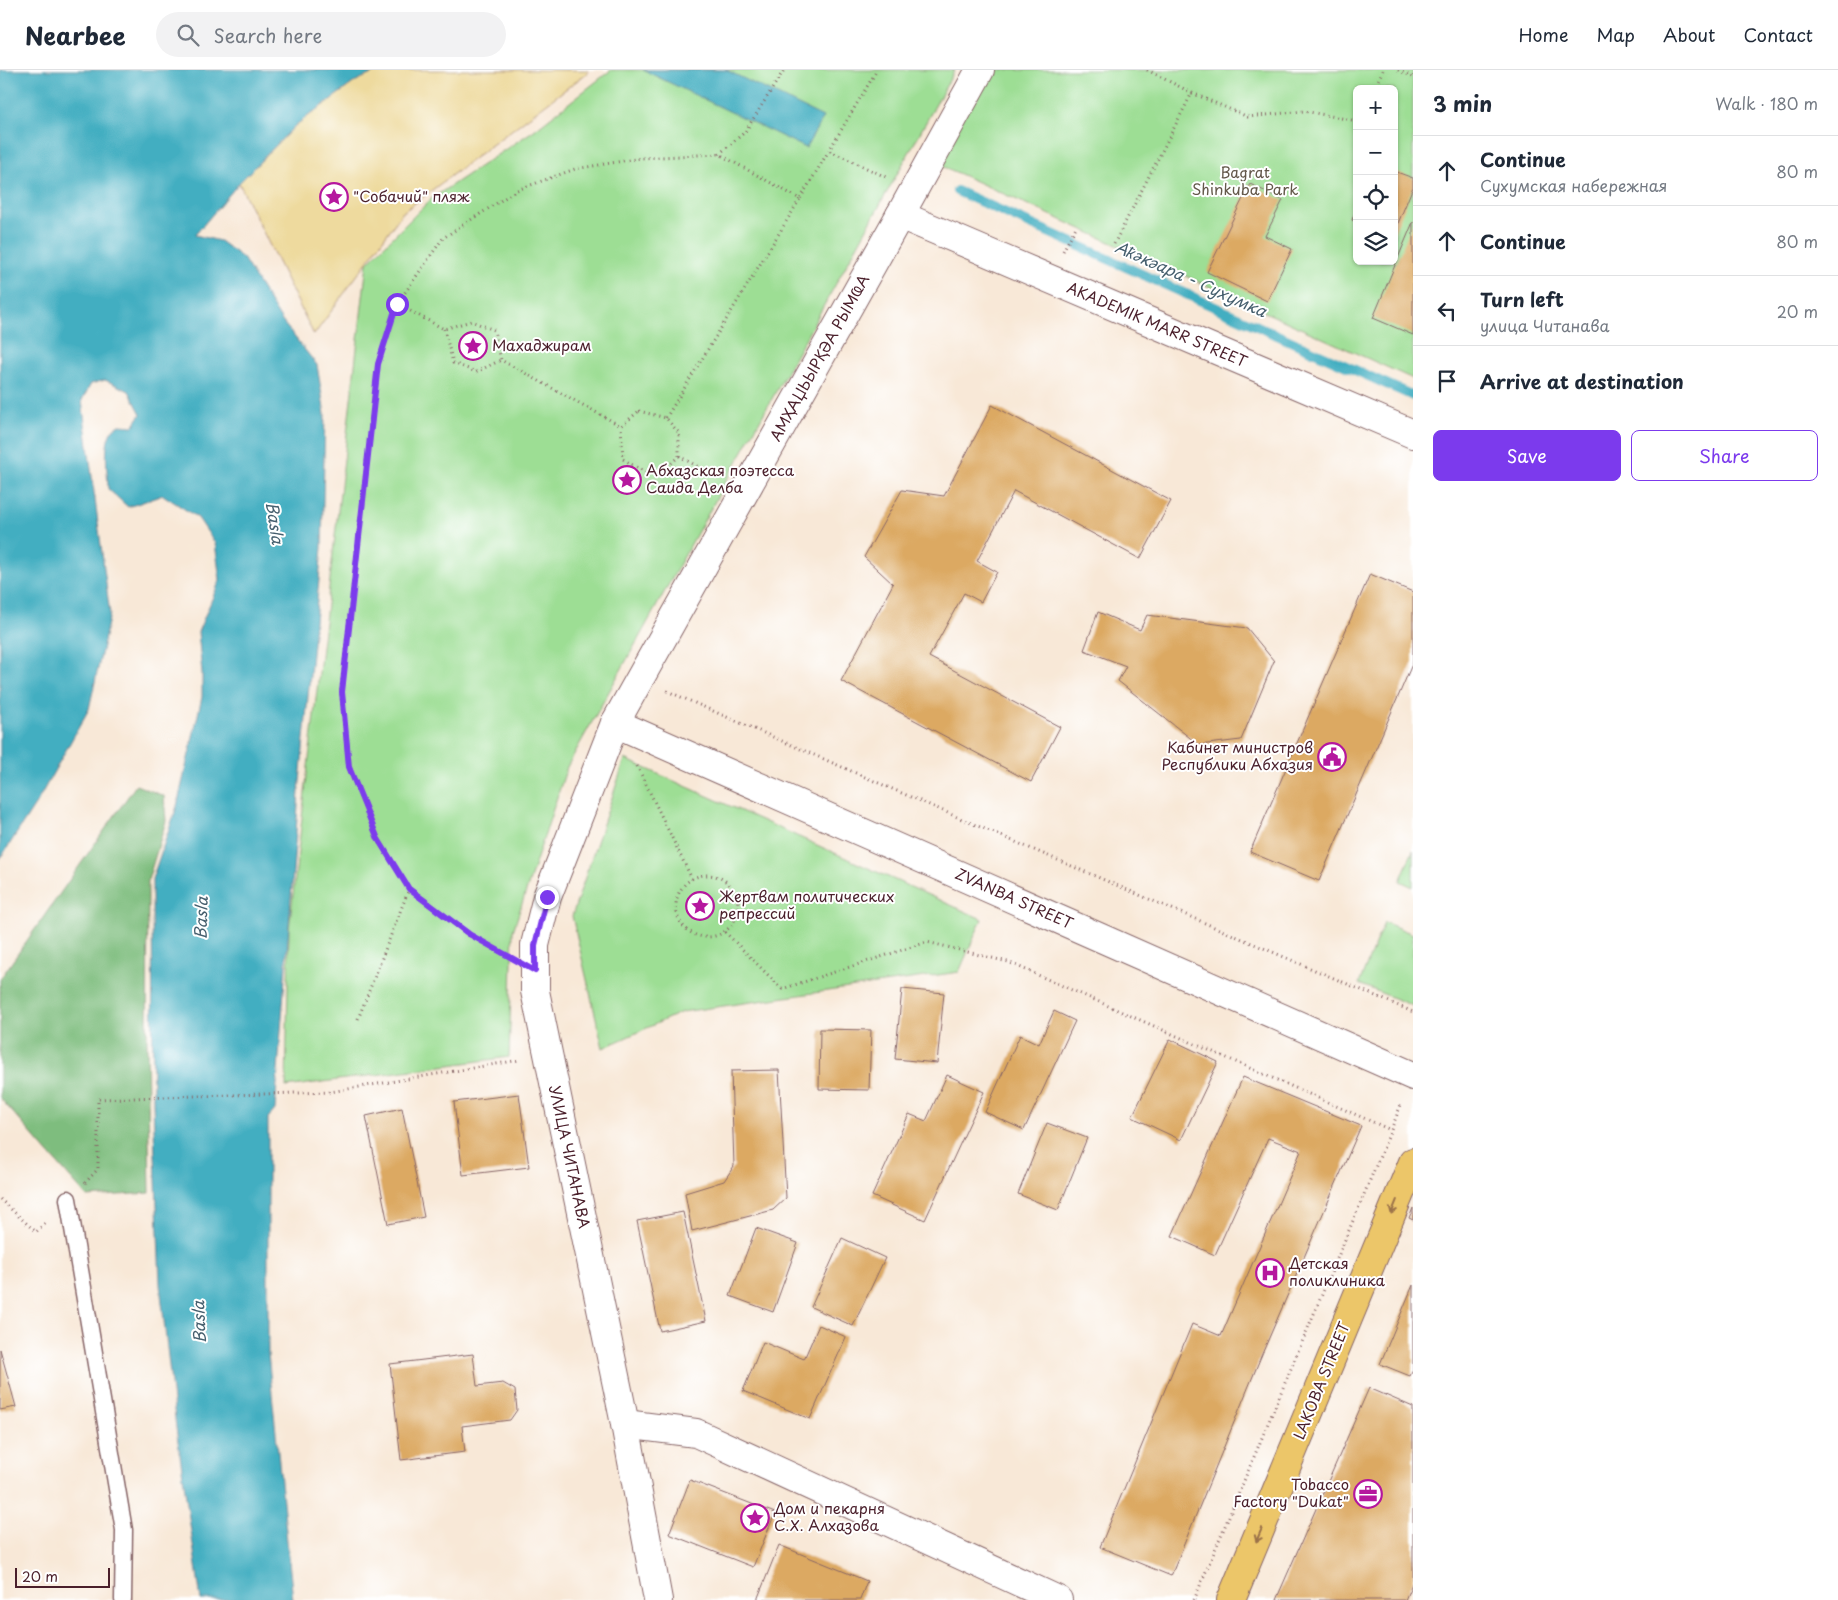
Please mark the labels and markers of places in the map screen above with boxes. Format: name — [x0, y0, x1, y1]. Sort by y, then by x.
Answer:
place icon: "Собачий" пляж — [319, 182, 349, 212]
place label: "Собачий" пляж — [353, 184, 470, 207]
place icon: Махаджирам — [458, 331, 488, 361]
place label: Махаджирам — [492, 333, 592, 356]
place label: Абхазская поэтесса Саида Делба — [646, 458, 795, 498]
place icon: Абхазская поэтесса Саида Делба — [612, 465, 642, 495]
place label: Кабинет министров Республики Абхазия — [1161, 735, 1313, 775]
public building icon: Кабинет министров Республики Абхазия — [1317, 742, 1347, 772]
place label: Жертвам политических репрессий — [719, 884, 894, 924]
place icon: Жертвам политических репрессий — [685, 891, 715, 921]
place label: Детская поликлиника — [1288, 1251, 1385, 1291]
hospital icon: Детская поликлиника — [1255, 1258, 1285, 1288]
place label: Tobacco Factory "Dukat" — [1233, 1472, 1349, 1512]
office icon: Tobacco Factory "Dukat" — [1353, 1479, 1383, 1509]
place label: Дом и пекарня С.Х. Алхазова — [773, 1496, 885, 1536]
place icon: Дом и пекарня С.Х. Алхазова — [740, 1503, 770, 1533]

